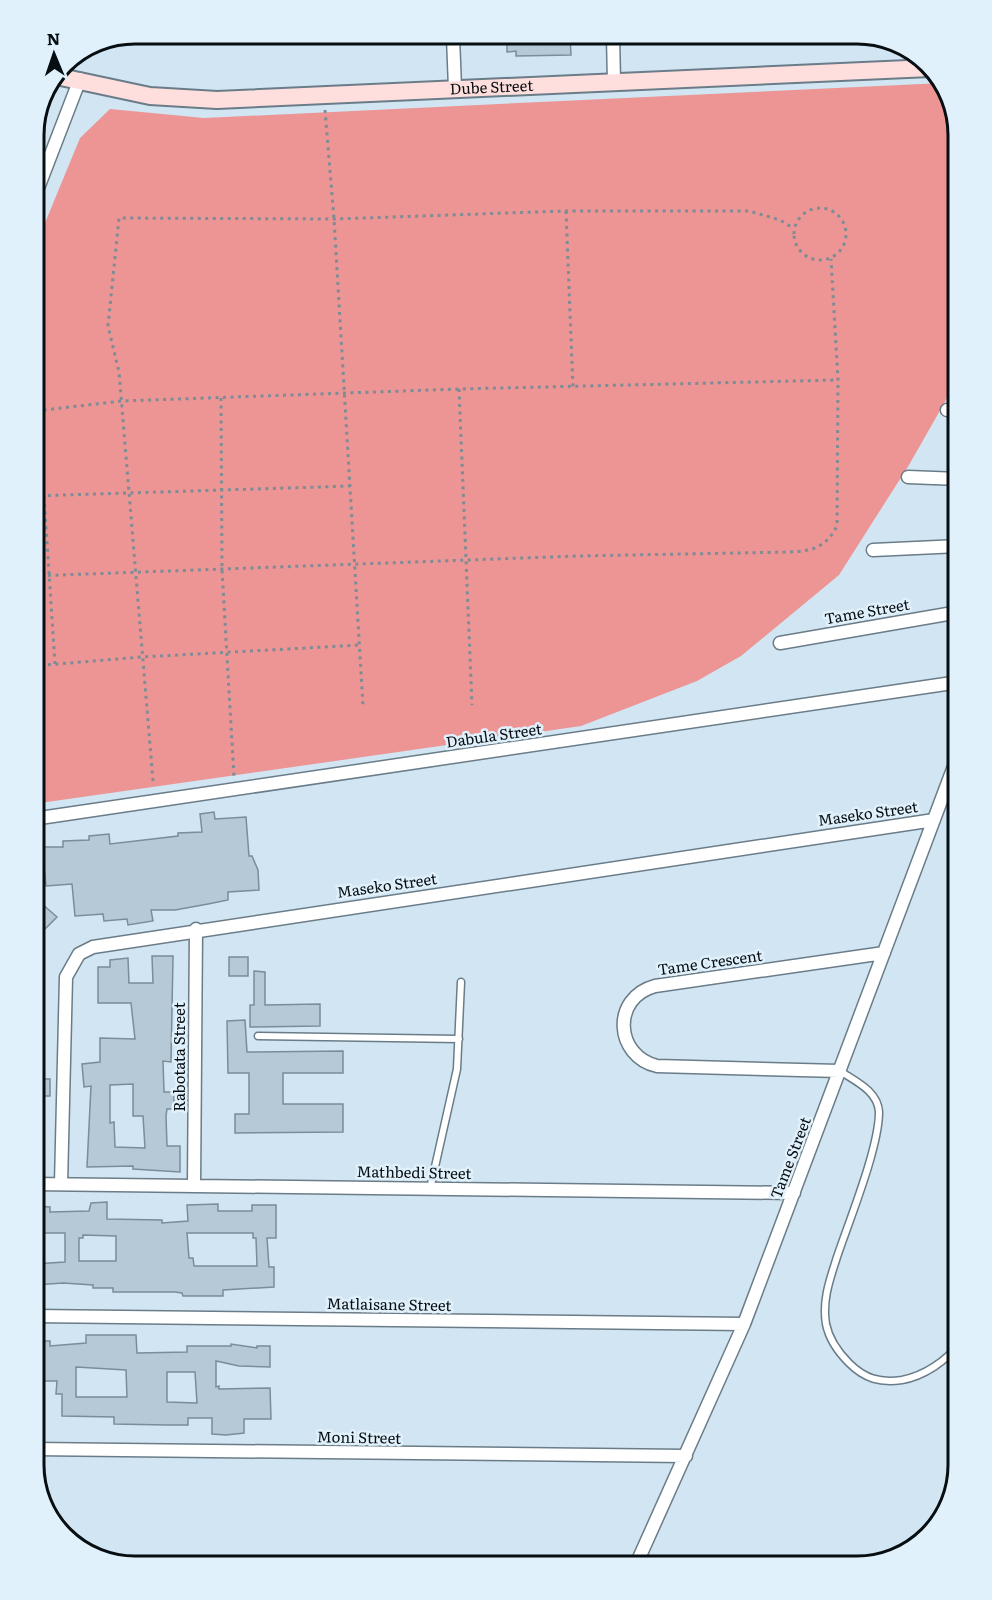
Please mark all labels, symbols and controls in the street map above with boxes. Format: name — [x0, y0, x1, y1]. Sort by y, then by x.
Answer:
north arrow — [24, 24, 84, 84]
text: N — [46, 26, 61, 50]
street label: Dube Street — [449, 73, 534, 100]
street label: Tame Street — [822, 592, 911, 629]
street label: Dabula Street — [444, 716, 543, 753]
street label: Maseko Street — [816, 794, 919, 831]
street label: Maseko Street — [335, 866, 438, 903]
street label: Tame Crescent — [656, 943, 764, 980]
street label: Rabotata Street — [167, 1002, 190, 1112]
street label: Tame Street — [763, 1113, 816, 1202]
street label: Mathbedi Street — [356, 1159, 472, 1184]
street label: Matlaisane Street — [326, 1291, 452, 1316]
street label: Moni Street — [317, 1424, 401, 1449]

